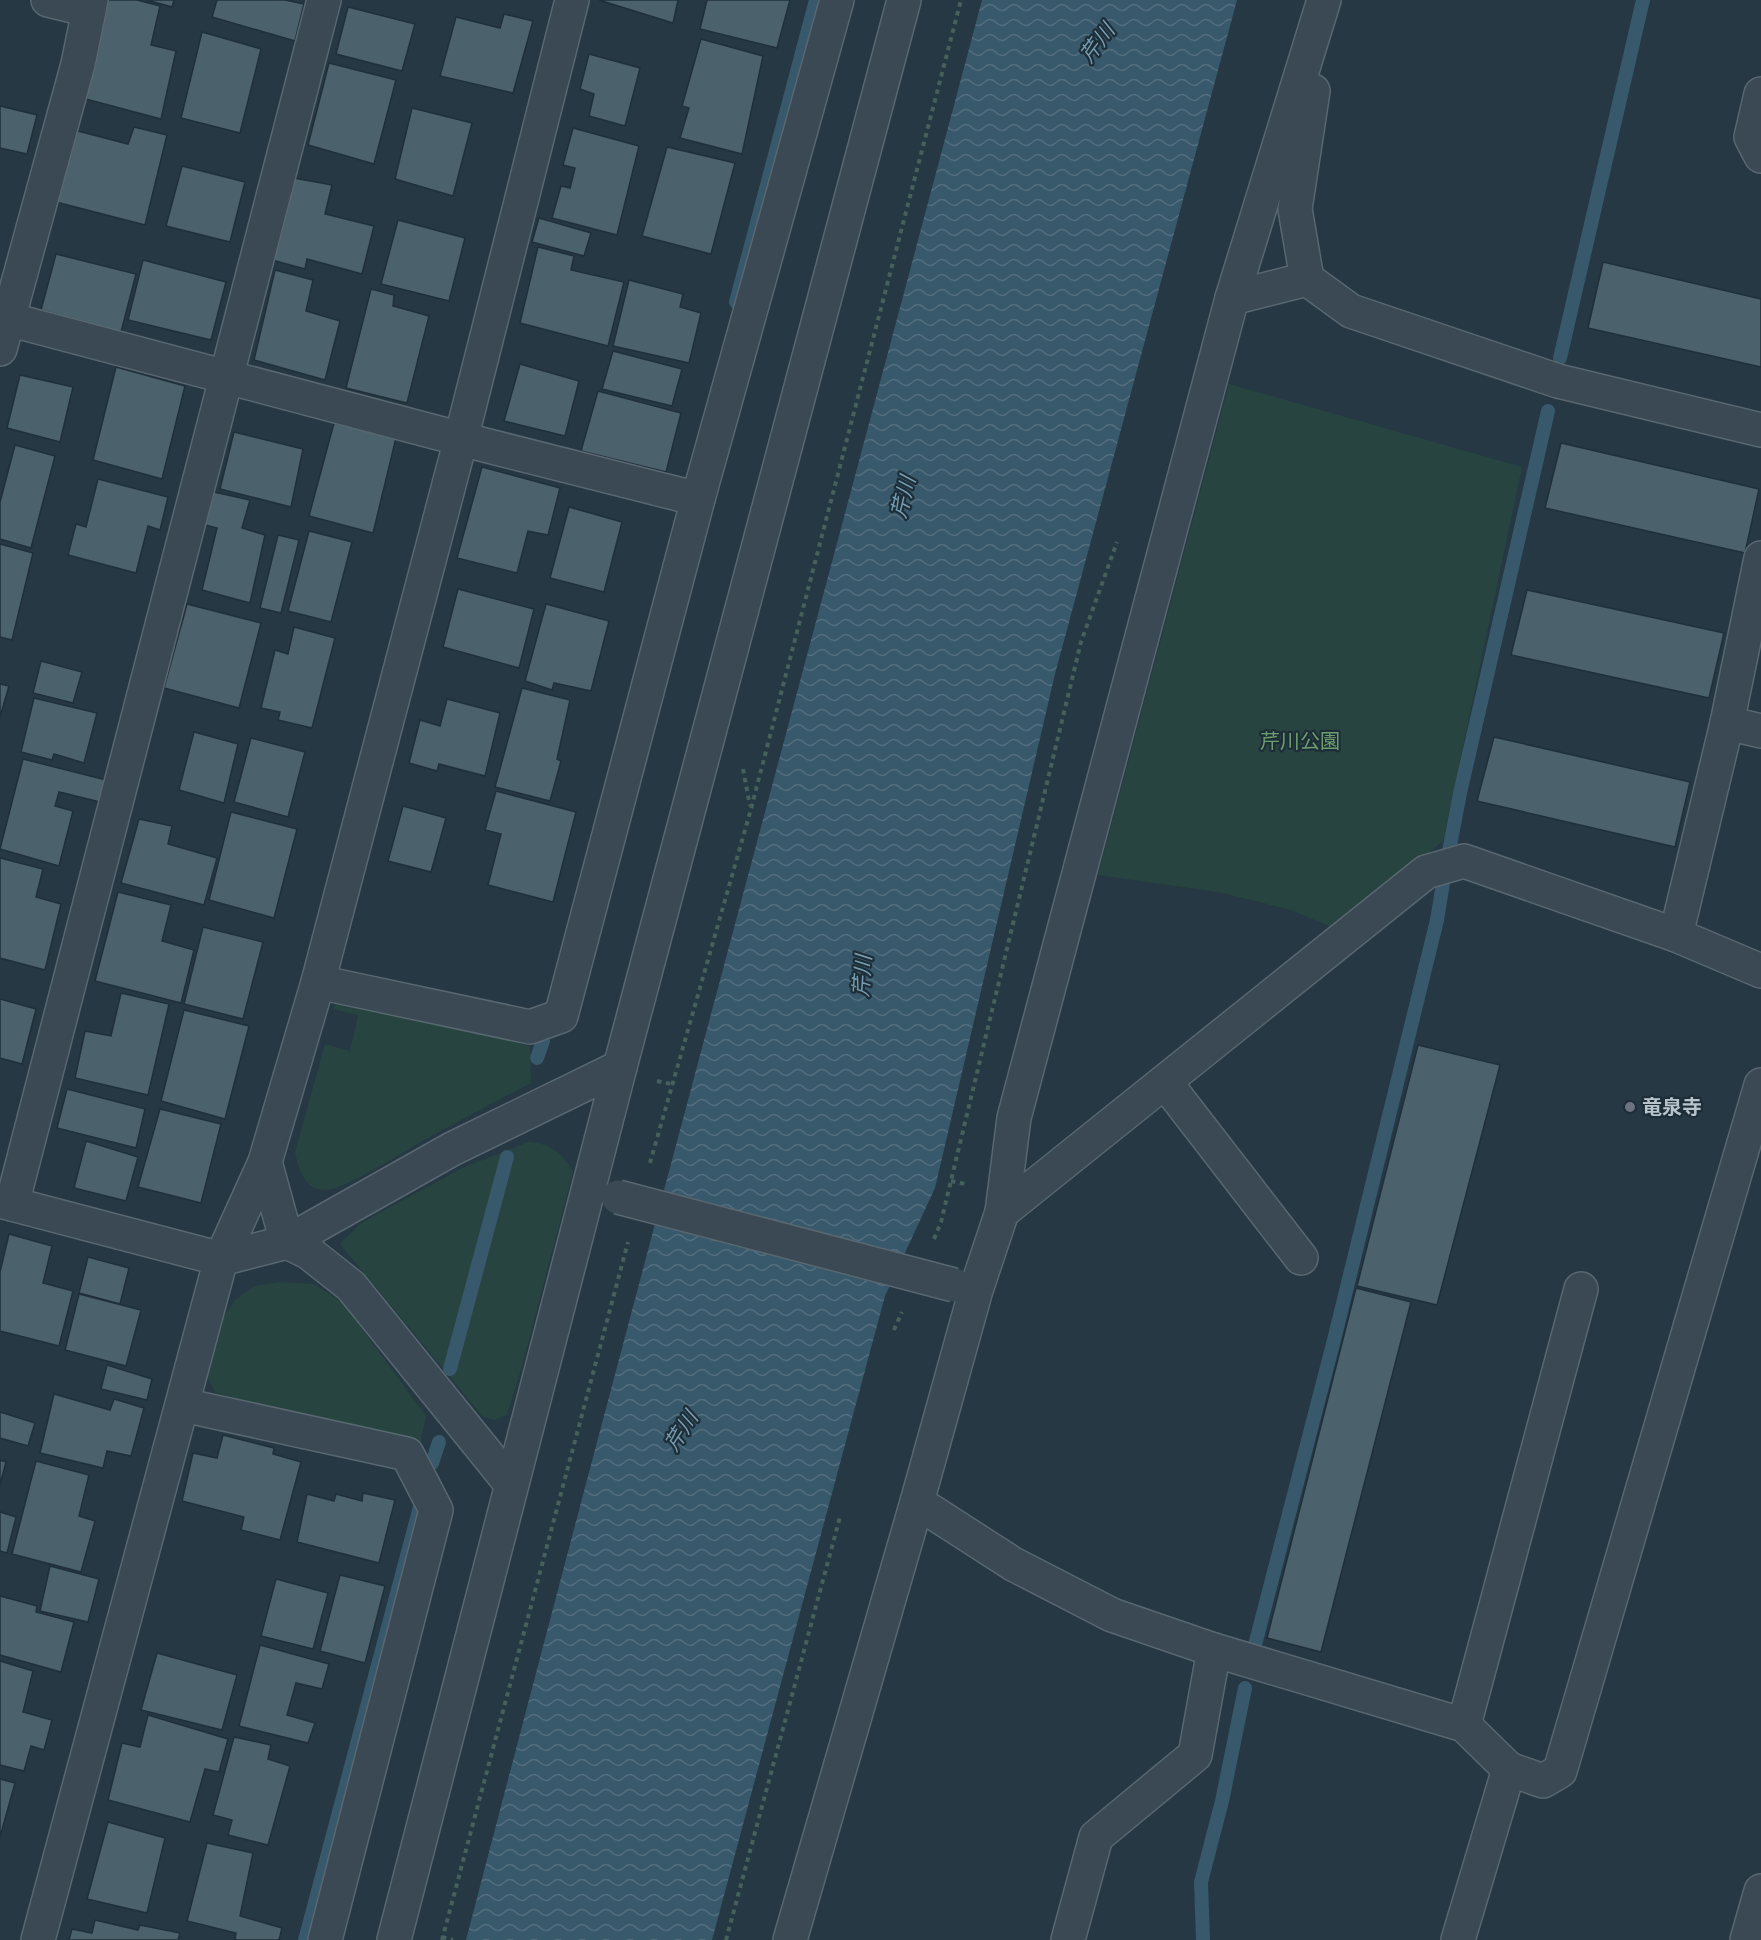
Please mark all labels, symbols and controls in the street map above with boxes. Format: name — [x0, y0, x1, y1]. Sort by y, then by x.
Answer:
water label: 芹川 — [1074, 17, 1121, 67]
water label: 芹川 — [886, 472, 921, 520]
park label: 芹川公園 — [1260, 729, 1340, 753]
water label: 芹川 — [848, 952, 876, 998]
place label: 竜泉寺 — [1642, 1095, 1702, 1119]
marker: 竜泉寺 — [1623, 1100, 1637, 1114]
water label: 芹川 — [659, 1405, 704, 1455]

